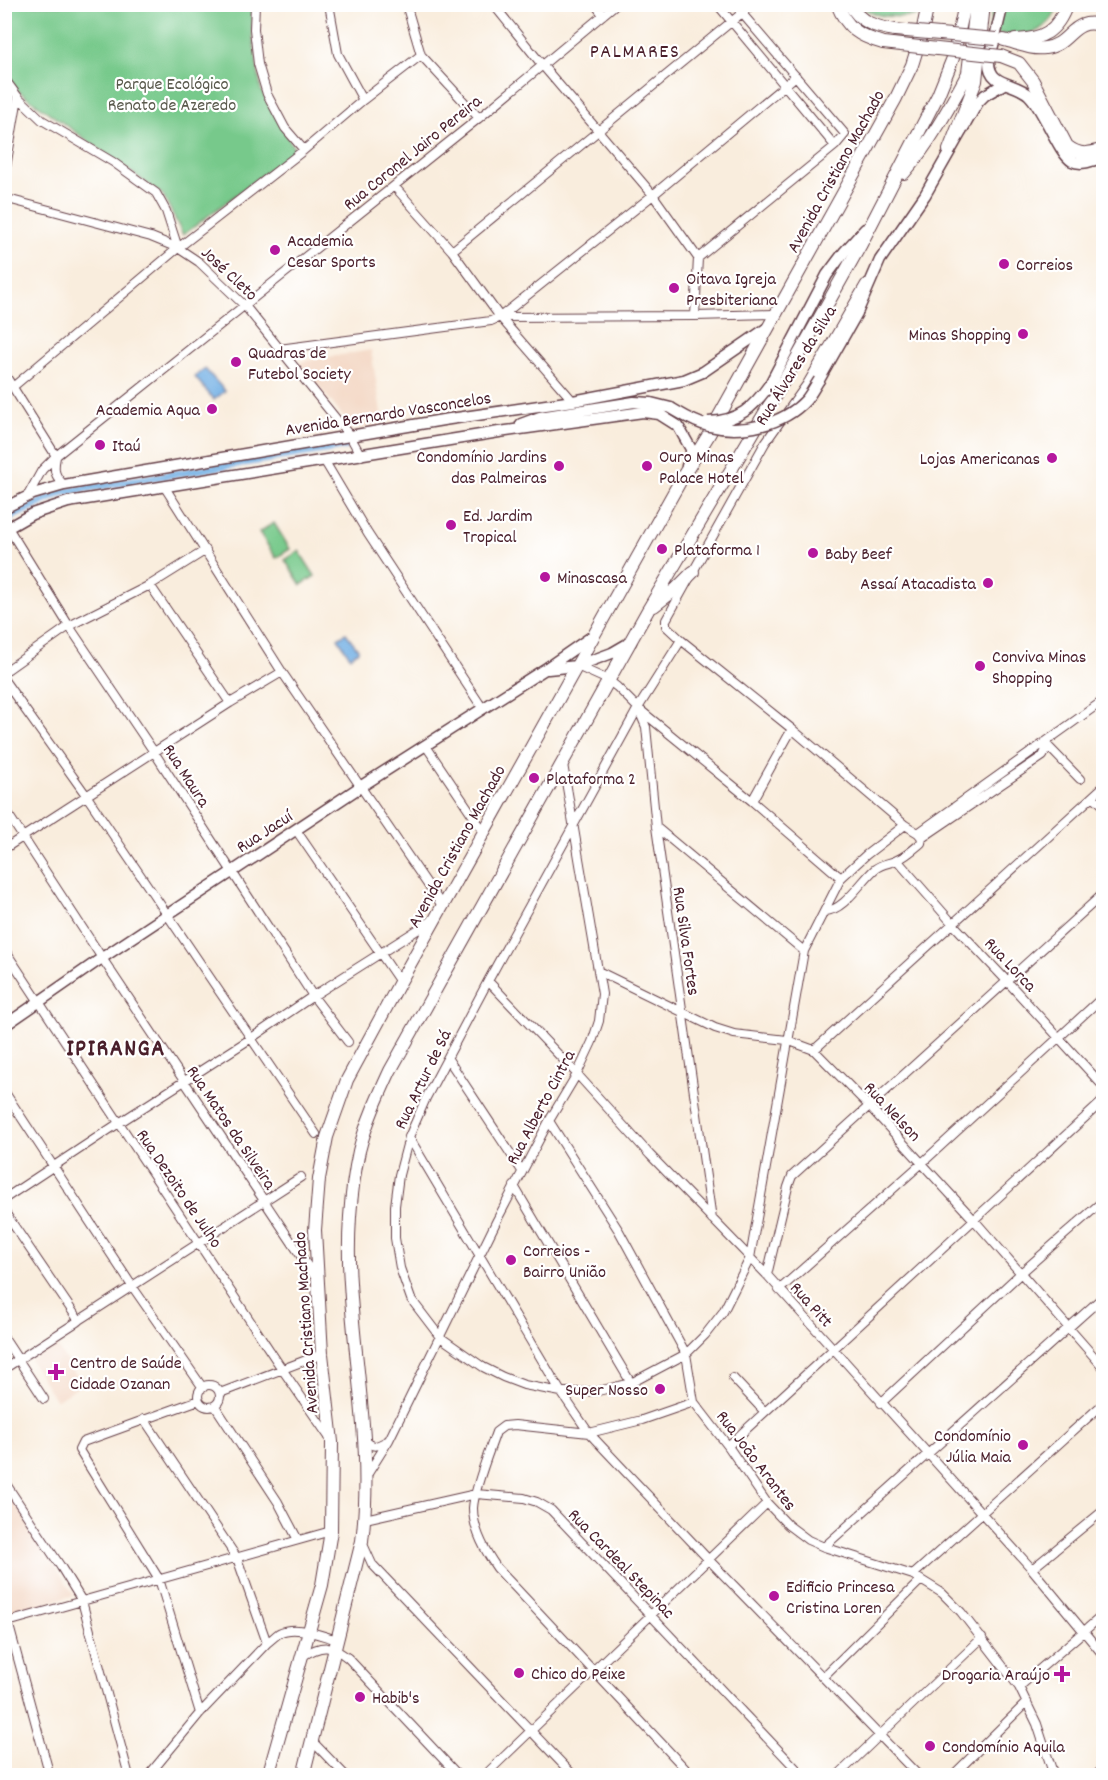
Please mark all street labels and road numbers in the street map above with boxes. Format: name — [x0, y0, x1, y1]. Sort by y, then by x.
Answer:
street label: Avenida Cristiano Machado — [782, 86, 892, 258]
street label: Rua Coronel Jairo Pereira — [339, 90, 489, 218]
street label: José Cleto — [194, 242, 262, 308]
street label: Rua Álvares da Silva — [750, 301, 844, 431]
street label: Avenida Bernardo Vasconcelos — [284, 387, 493, 444]
street label: Rua Maura — [155, 740, 215, 813]
street label: Avenida Cristiano Machado — [403, 761, 513, 933]
street label: Rua Jacuí — [232, 805, 300, 861]
street label: Rua Silva Fortes — [665, 885, 705, 997]
street label: Rua Lorca — [977, 933, 1041, 999]
street label: Rua Artur de Sá — [389, 1026, 459, 1134]
street label: Rua Alberto Cintra — [501, 1046, 583, 1170]
street label: Rua Matos da Silveira — [179, 1061, 281, 1196]
street label: Rua Nelson — [857, 1077, 926, 1148]
street label: Rua Dezoito de Julho — [129, 1125, 227, 1254]
street label: Avenida Cristiano Machado — [289, 1231, 326, 1415]
street label: Rua Pitt — [783, 1277, 838, 1334]
street label: Rua João Arantes — [709, 1406, 801, 1517]
street label: Rua Cardeal Stepinac — [561, 1504, 679, 1625]

